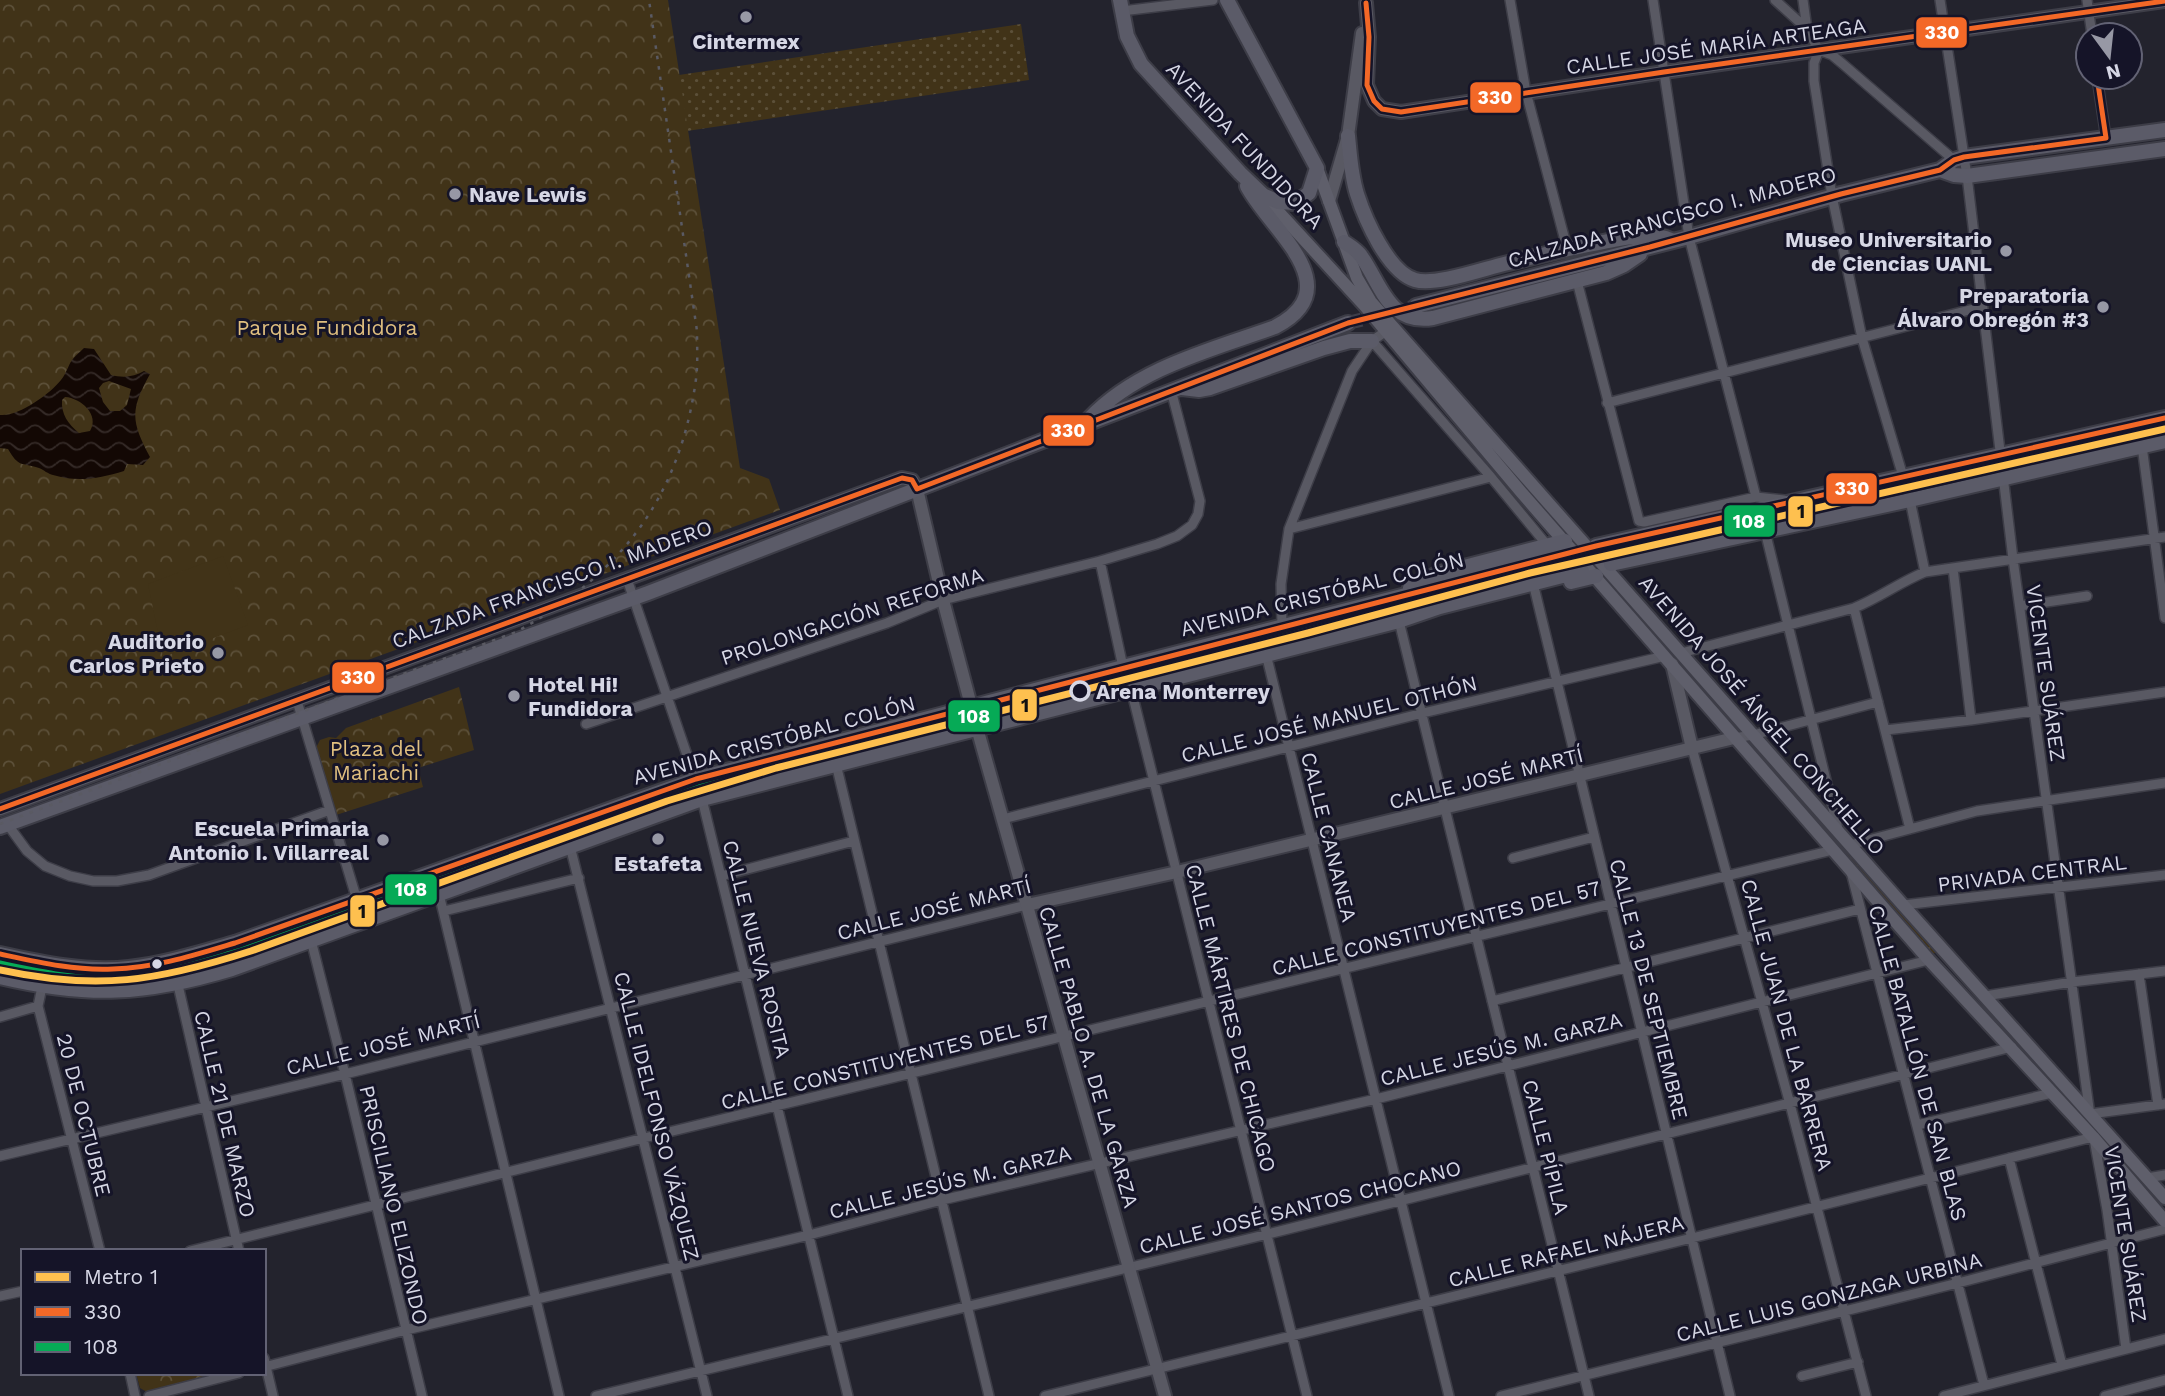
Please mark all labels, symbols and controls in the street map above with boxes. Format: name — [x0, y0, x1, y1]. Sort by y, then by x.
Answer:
marker: Cintermex — [738, 9, 754, 25]
street label: CALLE JOSÉ MARÍA ARTEAGA — [1565, 13, 1868, 79]
line badge: 330 — [1915, 16, 1968, 49]
text: 330 — [1925, 21, 1959, 44]
north arrow — [2074, 21, 2144, 91]
place label: Cintermex — [692, 29, 800, 54]
street label: AVENIDA FUNDIDORA — [1161, 56, 1329, 234]
text: N — [2103, 59, 2123, 85]
line badge: 330 — [1469, 81, 1522, 114]
text: 330 — [1478, 86, 1512, 109]
street label: CALZADA FRANCISCO I. MADERO — [1505, 161, 1839, 273]
place label: Nave Lewis — [469, 182, 587, 207]
marker: Nave Lewis — [447, 186, 463, 202]
place label: Museo Universitario de Ciencias UANL — [1785, 227, 1992, 276]
marker: Museo Universitario de Ciencias UANL — [1998, 243, 2014, 259]
place label: Preparatoria Álvaro Obregón #3 — [1897, 283, 2090, 332]
marker: Preparatoria Álvaro Obregón #3 — [2095, 299, 2111, 315]
park label: Parque Fundidora — [237, 315, 418, 340]
line badge: 330 — [1042, 414, 1095, 447]
text: 330 — [1051, 419, 1085, 442]
line badge: 330 — [1825, 472, 1878, 505]
text: 330 — [1835, 477, 1869, 500]
line badge: 1 — [1787, 495, 1814, 528]
text: 1 — [1797, 500, 1805, 523]
line badge: 108 — [1723, 504, 1776, 538]
text: 108 — [1733, 510, 1765, 533]
street label: CALZADA FRANCISCO I. MADERO — [388, 514, 716, 654]
street label: AVENIDA CRISTÓBAL COLÓN — [1178, 547, 1466, 641]
street label: PROLONGACIÓN REFORMA — [718, 562, 987, 670]
street label: AVENIDA JOSÉ ÁNGEL CONCHELLO — [1634, 570, 1890, 860]
street label: VICENTE SUÁREZ — [2021, 583, 2071, 763]
place label: Auditorio Carlos Prieto — [69, 629, 204, 678]
marker: Auditorio Carlos Prieto — [210, 645, 226, 661]
line badge: 330 — [331, 661, 385, 694]
text: 330 — [341, 666, 375, 689]
street label: CALLE JOSÉ MANUEL OTHÓN — [1178, 670, 1480, 768]
place label: Hotel Hi! Fundidora — [528, 672, 633, 721]
place label: Arena Monterrey — [1096, 679, 1270, 704]
marker: Arena Monterrey — [1070, 681, 1090, 701]
marker: Hotel Hi! Fundidora — [506, 688, 522, 704]
line badge: 1 — [1011, 688, 1038, 722]
street label: AVENIDA CRISTÓBAL COLÓN — [630, 690, 918, 790]
text: 1 — [1021, 694, 1029, 717]
line badge: 108 — [947, 699, 1001, 733]
text: 108 — [958, 705, 990, 728]
park label: Plaza del Mariachi — [330, 736, 423, 785]
street label: CALLE JOSÉ MARTÍ — [1386, 742, 1586, 814]
street label: CALLE CANANEA — [1296, 749, 1362, 925]
place label: Escuela Primaria Antonio I. Villarreal — [169, 816, 370, 865]
marker: Estafeta — [650, 831, 666, 847]
marker: Escuela Primaria Antonio I. Villarreal — [375, 832, 391, 848]
street label: CALLE NUEVA ROSITA — [718, 837, 796, 1061]
street label: PRIVADA CENTRAL — [1936, 849, 2128, 897]
place label: Estafeta — [614, 851, 703, 876]
street label: CALLE 13 DE SEPTIEMBRE — [1604, 856, 1694, 1122]
street label: CALLE MÁRTIRES DE CHICAGO — [1181, 861, 1281, 1175]
line badge: 108 — [384, 873, 438, 906]
street label: CALLE JOSÉ MARTÍ — [834, 873, 1034, 945]
street label: CALLE CONSTITUYENTES DEL 57 — [1269, 875, 1603, 981]
street label: CALLE JUAN DE LA BARRERA — [1736, 876, 1838, 1174]
text: 108 — [395, 878, 427, 901]
line badge: 1 — [349, 894, 376, 928]
text: 1 — [358, 900, 366, 923]
street label: CALLE BATALLÓN DE SAN BLAS — [1864, 902, 1972, 1224]
street label: CALLE PABLO A. DE LA GARZA — [1034, 903, 1144, 1211]
unlabelled marker — [150, 957, 164, 971]
street label: CALLE IDELFONSO VÁZQUEZ — [609, 969, 705, 1263]
street label: CALLE JESÚS M. GARZA — [1377, 1007, 1625, 1091]
street label: CALLE 21 DE MARZO — [189, 1008, 261, 1220]
street label: CALLE JOSÉ MARTÍ — [283, 1008, 483, 1080]
street label: CALLE CONSTITUYENTES DEL 57 — [718, 1009, 1052, 1115]
street label: 20 DE OCTUBRE — [52, 1031, 116, 1199]
street label: CALLE PÍPILA — [1517, 1077, 1575, 1217]
street label: PRISCILIANO ELIZONDO — [354, 1083, 434, 1327]
street label: CALLE JESÚS M. GARZA — [826, 1140, 1074, 1224]
street label: VICENTE SUÁREZ — [2100, 1144, 2152, 1324]
street label: CALLE JOSÉ SANTOS CHOCANO — [1136, 1155, 1464, 1259]
street label: CALLE RAFAEL NÁJERA — [1446, 1210, 1687, 1292]
street label: CALLE LUIS GONZAGA URBINA — [1674, 1247, 1985, 1347]
legend — [21, 1249, 266, 1375]
text: Metro 1 — [84, 1264, 158, 1289]
text: 330 — [84, 1299, 122, 1324]
text: 108 — [84, 1334, 118, 1359]

